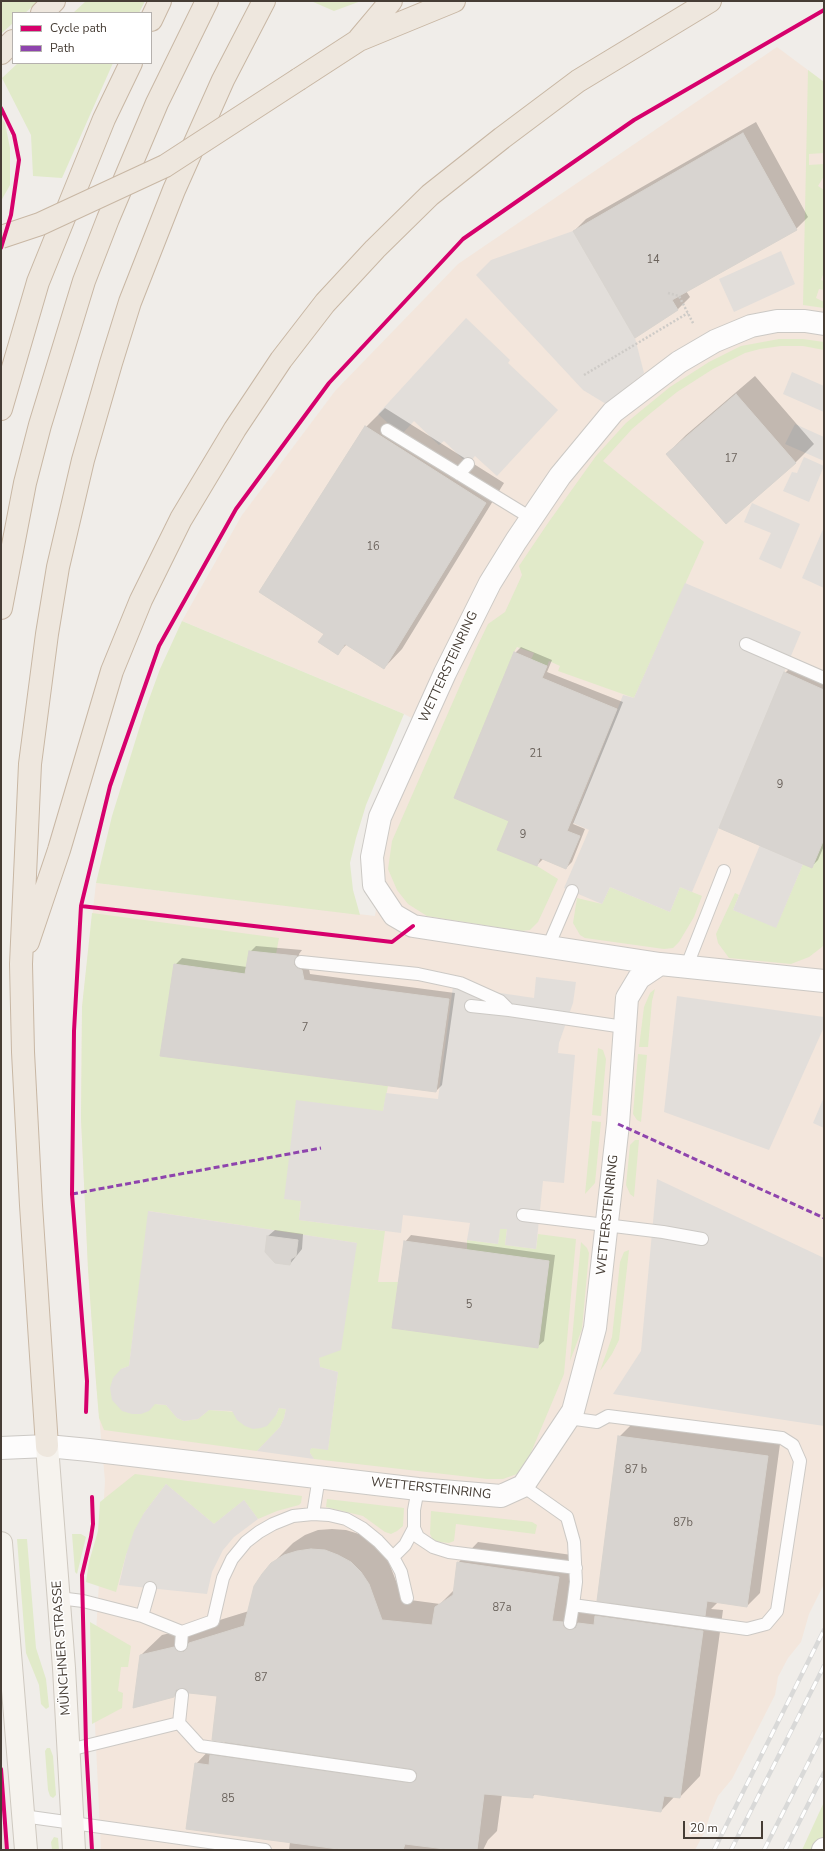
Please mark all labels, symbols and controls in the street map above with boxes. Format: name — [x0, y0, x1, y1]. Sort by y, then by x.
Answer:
legend — [12, 12, 152, 64]
text: Cycle path — [50, 20, 107, 36]
text: Path — [50, 40, 75, 56]
house number: 14 — [646, 253, 660, 267]
house number: 17 — [724, 452, 738, 466]
house number: 16 — [366, 540, 380, 554]
street label: WETTERSTEINRING — [416, 609, 482, 725]
house number: 21 — [529, 747, 543, 761]
house number: 9 — [777, 778, 783, 792]
house number: 9 — [520, 828, 526, 842]
house number: 7 — [302, 1021, 308, 1035]
street label: WETTERSTEINRING — [594, 1154, 622, 1276]
house number: 5 — [466, 1298, 472, 1312]
house number: 87 b — [625, 1463, 647, 1477]
street label: WETTERSTEINRING — [370, 1475, 492, 1503]
house number: 87b — [673, 1516, 693, 1530]
street label: MÜNCHNER STRASSE — [50, 1580, 74, 1716]
house number: 87a — [492, 1601, 512, 1615]
house number: 87 — [254, 1671, 268, 1685]
house number: 85 — [221, 1792, 235, 1806]
scale bar — [685, 1813, 765, 1839]
text: 20 m — [690, 1820, 718, 1836]

